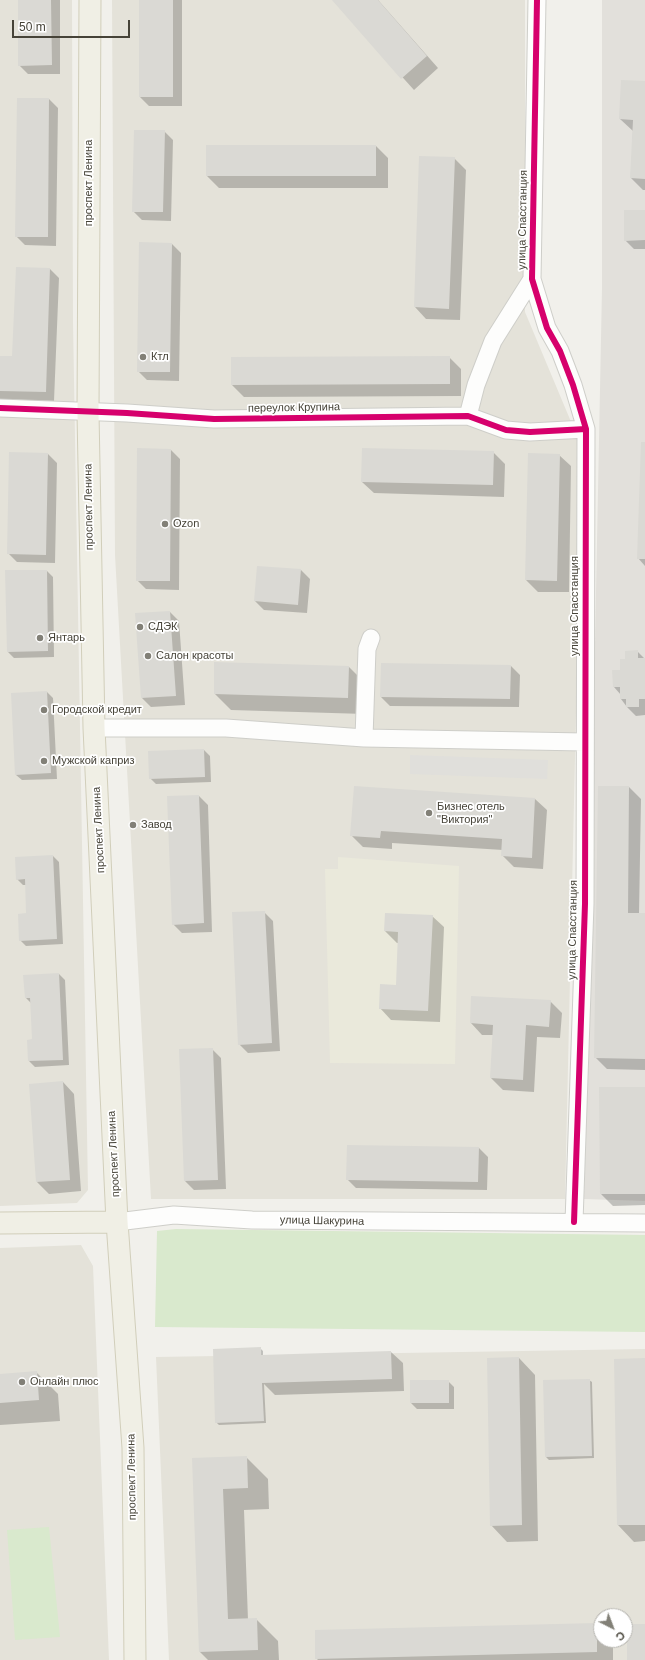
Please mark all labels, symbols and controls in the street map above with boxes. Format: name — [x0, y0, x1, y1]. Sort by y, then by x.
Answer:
scale bar — [14, 12, 132, 38]
text: 50 m — [19, 20, 46, 34]
street label: проспект Ленина — [82, 140, 96, 226]
street label: улица Спасстанция — [516, 170, 530, 270]
place label: Ктл — [151, 350, 169, 364]
marker: Ктл — [138, 352, 148, 362]
street label: переулок Крупина — [248, 401, 340, 415]
street label: проспект Ленина — [82, 464, 96, 550]
place label: Ozon — [173, 517, 199, 531]
marker: Ozon — [160, 519, 170, 529]
street label: улица Спасстанция — [568, 556, 582, 656]
place label: СДЭК — [148, 620, 177, 634]
marker: СДЭК — [135, 622, 145, 632]
place label: Янтарь — [48, 631, 85, 645]
marker: Янтарь — [35, 633, 45, 643]
place label: Салон красоты — [156, 649, 233, 663]
marker: Салон красоты — [143, 651, 153, 661]
place label: Городской кредит — [52, 703, 142, 717]
marker: Городской кредит — [39, 705, 49, 715]
place label: Мужской каприз — [52, 754, 134, 768]
marker: Мужской каприз — [39, 756, 49, 766]
street label: проспект Ленина — [90, 786, 108, 874]
place label: Бизнес отель "Виктория" — [437, 800, 505, 826]
marker: Бизнес отель "Виктория" — [424, 808, 434, 818]
place label: Завод — [141, 818, 172, 832]
marker: Завод — [128, 820, 138, 830]
street label: улица Спасстанция — [566, 880, 580, 980]
street label: проспект Ленина — [105, 1110, 123, 1198]
street label: улица Шакурина — [280, 1214, 364, 1228]
place label: Онлайн плюс — [30, 1375, 99, 1389]
marker: Онлайн плюс — [17, 1377, 27, 1387]
street label: проспект Ленина — [125, 1434, 139, 1520]
north arrow — [593, 1608, 633, 1648]
text: С — [613, 1629, 627, 1643]

